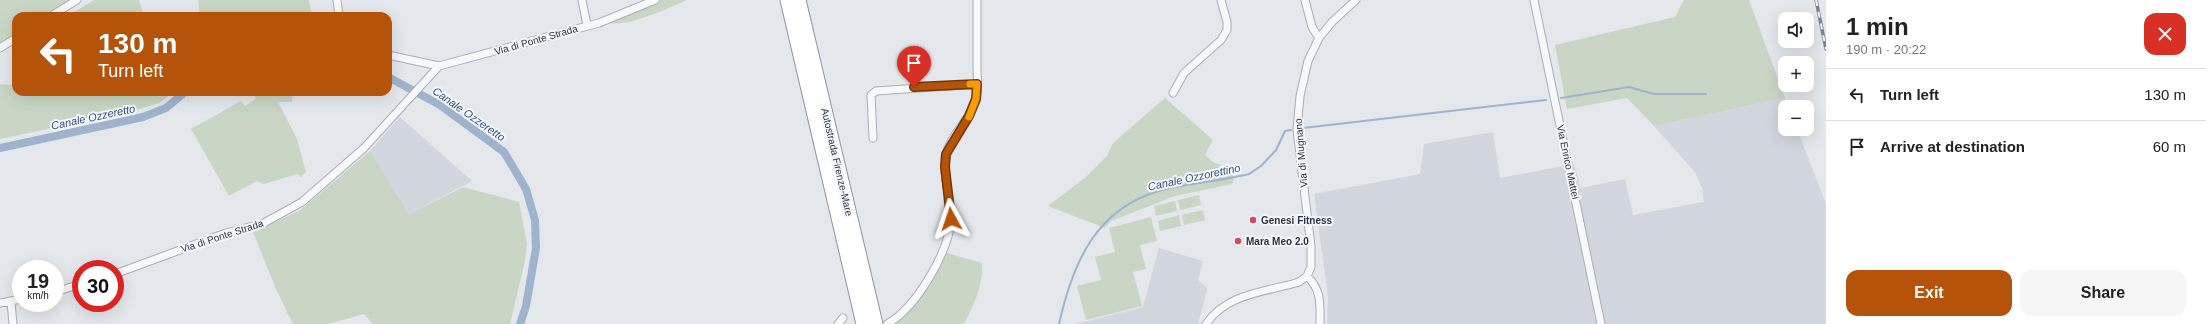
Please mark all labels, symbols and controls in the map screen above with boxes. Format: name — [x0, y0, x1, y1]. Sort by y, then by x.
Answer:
map controls — [1778, 12, 1814, 136]
button: sound — [1778, 12, 1814, 48]
text: 1 min — [1846, 13, 1909, 40]
button: close — [2144, 13, 2186, 55]
street label: Via di Ponte Strada — [493, 23, 579, 57]
icon: left — [32, 28, 84, 80]
text: 130 m — [98, 28, 177, 59]
text: 190 m · 20:22 — [1846, 42, 1926, 57]
pin — [897, 46, 931, 87]
icon: arrive — [903, 52, 925, 74]
button: + — [1778, 56, 1814, 92]
text: Turn left — [98, 61, 163, 81]
icon: left — [1846, 84, 1868, 106]
water label: Canale Ozzeretto — [430, 85, 508, 143]
text: Turn left — [1880, 86, 1939, 103]
text: 130 m — [2144, 86, 2186, 103]
button: − — [1778, 100, 1814, 136]
water label: Canale Ozzeretto — [50, 102, 136, 132]
street label: Autostrada Firenze-Mare — [819, 107, 855, 218]
street label: Via di Mugnano — [1292, 118, 1309, 188]
street label: Via Enrico Mattei — [1555, 124, 1581, 200]
icon: arrive — [1846, 136, 1868, 158]
text: Arrive at destination — [1880, 138, 2025, 155]
text: 60 m — [2153, 138, 2186, 155]
water label: Canale Ozzorettino — [1147, 161, 1241, 193]
position arrow — [930, 198, 972, 240]
marker: Genesi Fitness — [1248, 215, 1258, 225]
place label: Genesi Fitness — [1261, 215, 1333, 226]
street label: Via di Ponte Strada — [179, 217, 265, 255]
marker: Mara Meo 2.0 — [1233, 236, 1243, 246]
place label: Mara Meo 2.0 — [1246, 236, 1309, 247]
speed limit sign: 30 — [72, 260, 124, 312]
text: 19 — [27, 270, 49, 292]
button: Exit — [1846, 270, 2012, 316]
button: Share — [2020, 270, 2186, 316]
text: km/h — [27, 290, 49, 301]

